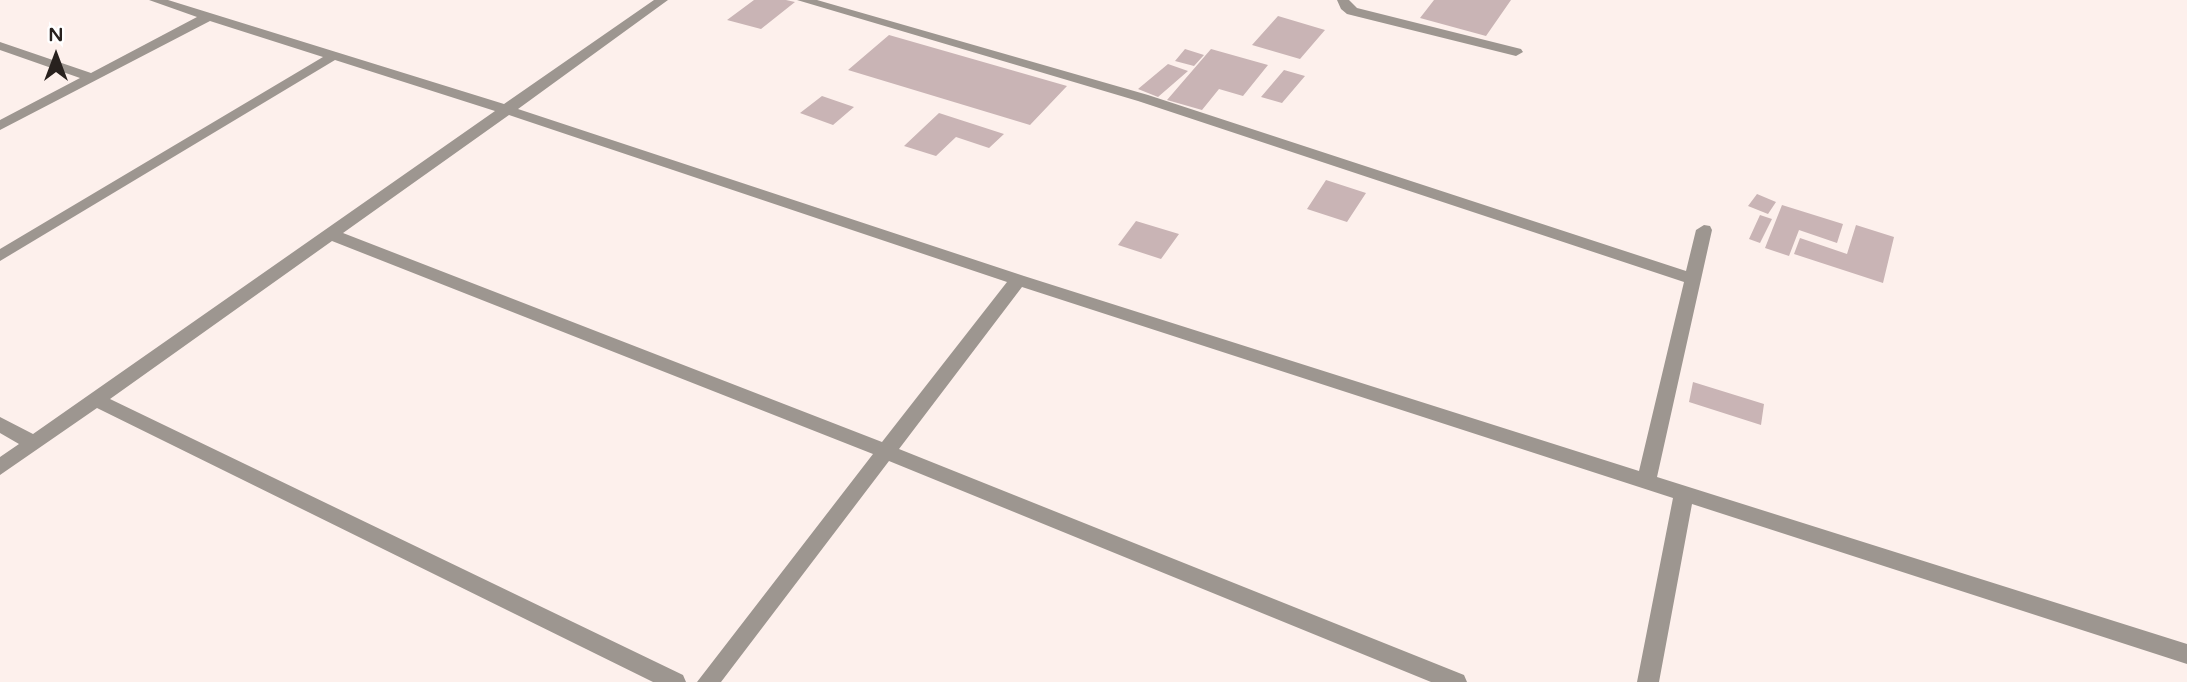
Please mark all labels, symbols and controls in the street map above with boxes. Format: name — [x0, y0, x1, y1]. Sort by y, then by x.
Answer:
north arrow — [21, 21, 91, 91]
text: N — [48, 24, 64, 46]

